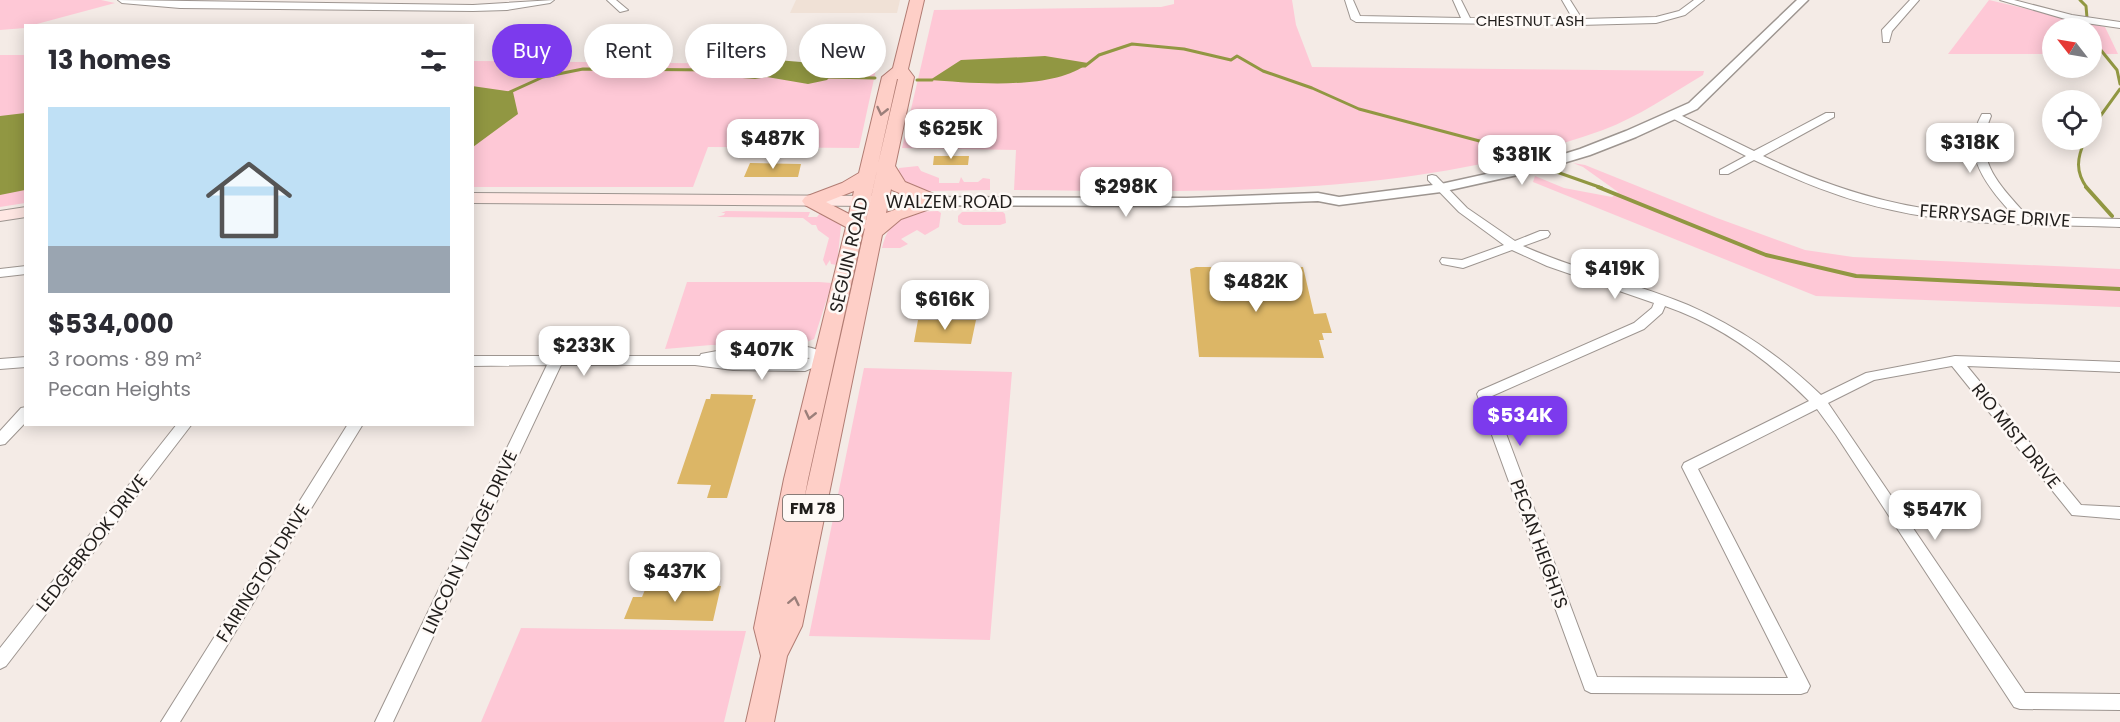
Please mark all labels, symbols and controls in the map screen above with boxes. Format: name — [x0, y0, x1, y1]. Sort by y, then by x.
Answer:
street label: CHESTNUT ASH — [1476, 10, 1584, 31]
north arrow — [2042, 18, 2102, 78]
map controls — [2042, 18, 2102, 150]
chip: Buy — [492, 24, 572, 78]
chip: Rent — [584, 24, 673, 78]
chip: Filters — [685, 24, 787, 78]
chip: New — [799, 24, 886, 78]
text: 13 homes — [48, 42, 171, 78]
icon: filters — [417, 44, 450, 77]
button: locate — [2042, 90, 2102, 150]
one-way arrow — [877, 106, 890, 116]
pin: $625K — [909, 109, 993, 160]
text: $625K — [919, 114, 983, 142]
pin: $487K — [731, 119, 815, 170]
pin: $318K — [1928, 123, 2012, 174]
text: $487K — [741, 124, 805, 152]
text: $318K — [1940, 128, 2000, 156]
pin: $381K — [1480, 135, 1564, 186]
text: $381K — [1492, 140, 1552, 168]
icon: home — [195, 146, 303, 254]
pin: $298K — [1084, 167, 1168, 218]
text: $298K — [1094, 172, 1158, 200]
street label: WALZEM ROAD — [886, 189, 1012, 214]
street label: SEGUIN ROAD — [823, 195, 874, 315]
street label: FERRYSAGE DRIVE — [1919, 198, 2071, 233]
pin: $419K — [1573, 249, 1657, 300]
text: $419K — [1585, 254, 1645, 282]
pin: $482K — [1214, 262, 1298, 313]
text: $482K — [1223, 267, 1289, 295]
pin: $616K — [903, 280, 987, 331]
text: $616K — [915, 285, 975, 313]
text: $534,000 — [48, 306, 174, 342]
pin: $233K — [542, 326, 626, 377]
pin: $407K — [720, 330, 804, 381]
text: $233K — [553, 331, 615, 359]
text: $407K — [730, 335, 794, 363]
text: 3 rooms · 89 m² — [48, 345, 202, 373]
text: Pecan Heights — [48, 375, 191, 403]
street label: RIO MIST DRIVE — [1966, 378, 2067, 494]
pin: $534K — [1478, 396, 1562, 447]
text: $534K — [1487, 401, 1553, 429]
one-way arrow — [805, 410, 818, 420]
street label: LINCOLN VILLAGE DRIVE — [416, 446, 523, 638]
street label: LEDGEBROOK DRIVE — [30, 469, 153, 617]
street label: PECAN HEIGHTS — [1504, 476, 1574, 612]
pin: $547K — [1893, 490, 1977, 541]
road number: FM 78 — [783, 495, 843, 521]
text: $547K — [1903, 495, 1967, 523]
street label: FAIRINGTON DRIVE — [210, 499, 315, 647]
pin: $437K — [633, 552, 717, 603]
text: $437K — [643, 557, 707, 585]
one-way arrow — [787, 597, 800, 607]

